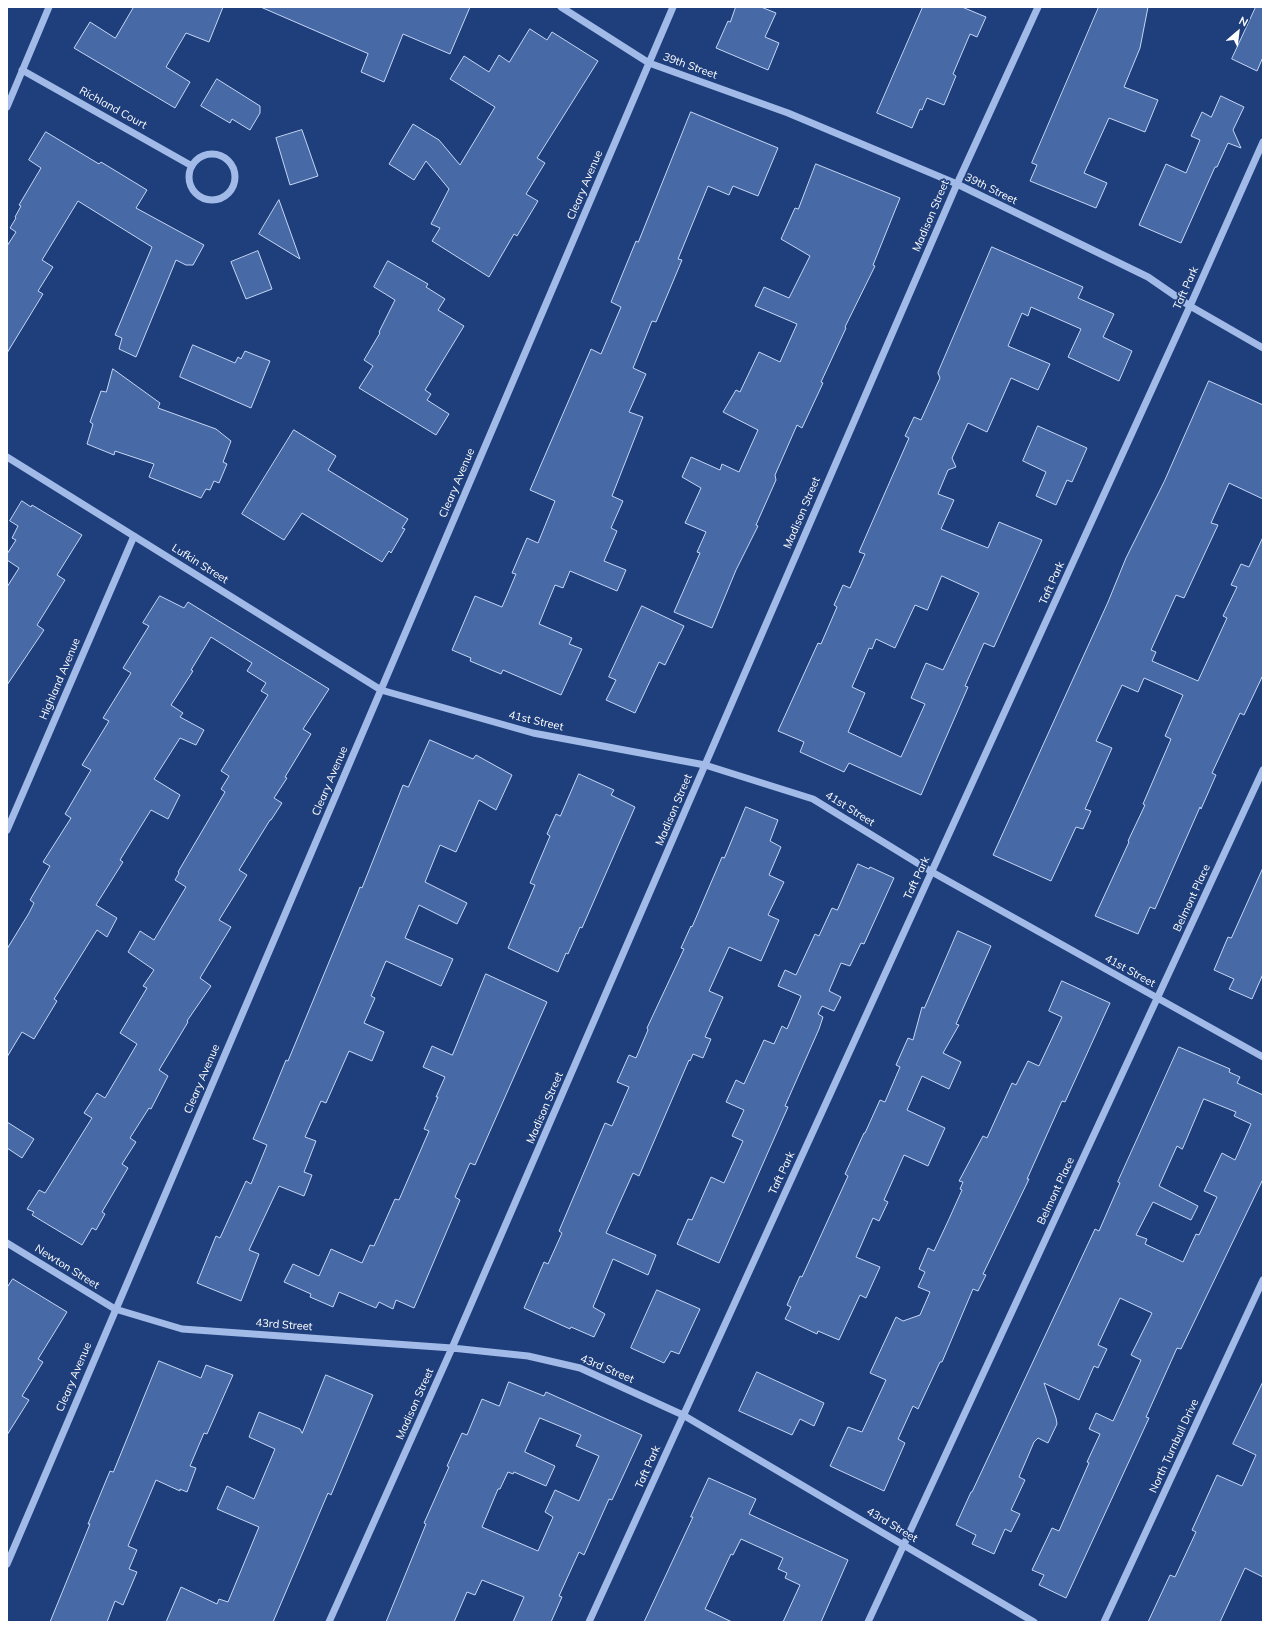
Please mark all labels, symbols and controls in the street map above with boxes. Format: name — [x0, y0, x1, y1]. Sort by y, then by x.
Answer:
north arrow — [1218, 12, 1258, 52]
text: N — [1237, 13, 1251, 30]
street label: 39th Street — [661, 50, 719, 82]
street label: Richland Court — [77, 84, 149, 132]
street label: Cleary Avenue — [564, 148, 606, 222]
street label: 39th Street — [963, 171, 1019, 207]
street label: Madison Street — [910, 178, 952, 254]
street label: Taft Park — [1171, 264, 1201, 312]
street label: Cleary Avenue — [436, 446, 478, 520]
street label: Madison Street — [781, 475, 823, 551]
street label: Lufkin Street — [169, 541, 231, 587]
street label: Taft Park — [1037, 559, 1067, 607]
street label: Highland Avenue — [37, 636, 83, 722]
street label: 41st Street — [507, 708, 565, 734]
street label: Cleary Avenue — [309, 744, 351, 818]
street label: Madison Street — [653, 772, 695, 848]
street label: 41st Street — [823, 789, 877, 829]
street label: Taft Park — [901, 854, 933, 902]
street label: Belmont Place — [1171, 862, 1213, 934]
street label: 41st Street — [1102, 952, 1158, 990]
street label: Cleary Avenue — [181, 1042, 223, 1116]
street label: Madison Street — [524, 1070, 566, 1146]
street label: Taft Park — [766, 1149, 798, 1197]
street label: Belmont Place — [1035, 1155, 1077, 1227]
street label: Newton Street — [32, 1242, 102, 1292]
street label: 43rd Street — [255, 1316, 313, 1334]
street label: Cleary Avenue — [53, 1340, 95, 1414]
street label: 43rd Street — [578, 1352, 636, 1386]
street label: Madison Street — [393, 1366, 437, 1442]
street label: North Turnbull Drive — [1146, 1397, 1202, 1495]
street label: Taft Park — [633, 1443, 663, 1491]
street label: 43rd Street — [864, 1505, 920, 1545]

